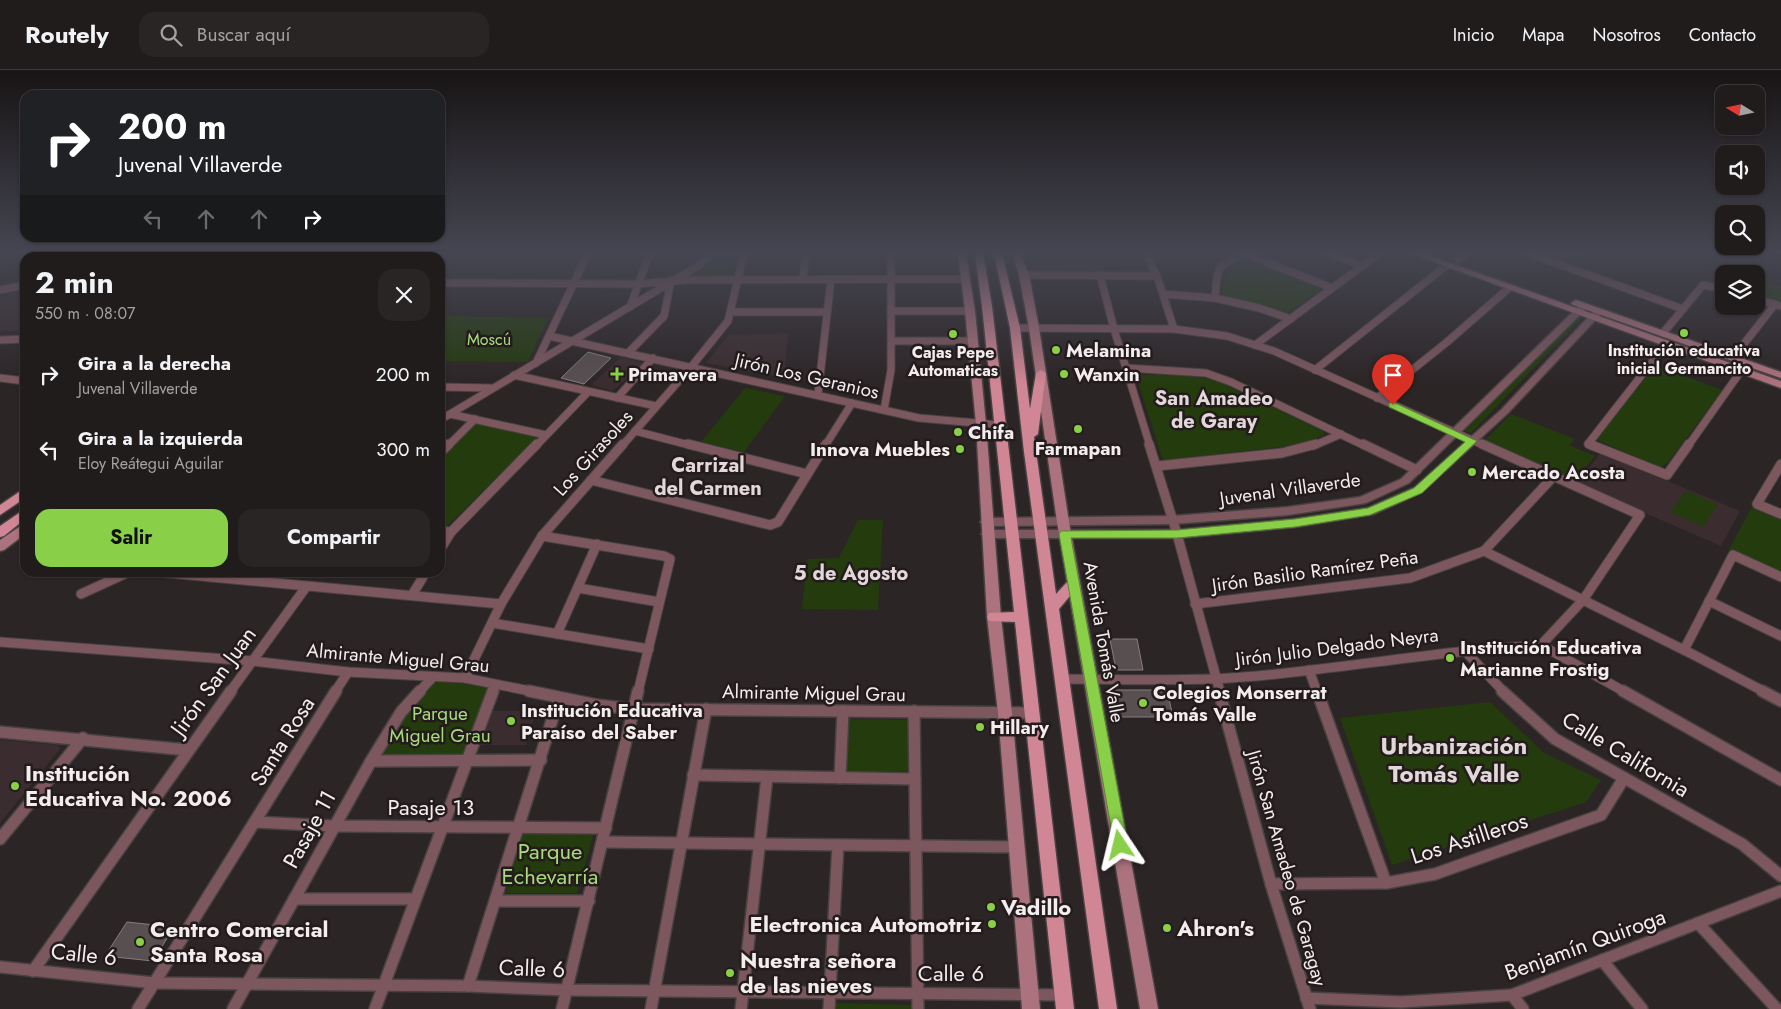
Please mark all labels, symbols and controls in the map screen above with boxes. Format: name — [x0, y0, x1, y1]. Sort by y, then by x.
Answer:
search box — [139, 12, 489, 57]
text: Routely — [25, 17, 109, 52]
icon: search — [157, 21, 185, 49]
text: Buscar aquí — [197, 21, 290, 48]
text: Inicio — [1453, 22, 1494, 48]
text: Mapa — [1522, 22, 1564, 48]
text: Nosotros — [1592, 22, 1661, 48]
text: Contacto — [1689, 22, 1756, 48]
north arrow — [1715, 85, 1765, 135]
map controls — [1715, 85, 1765, 315]
text: 200 m — [118, 102, 227, 152]
icon: right — [35, 110, 100, 175]
button: sound — [1715, 145, 1765, 195]
text: Juvenal Villaverde — [118, 148, 282, 180]
icon: left — [139, 205, 167, 233]
icon: ahead — [192, 205, 220, 233]
icon: ahead — [245, 205, 273, 233]
icon: right — [298, 205, 326, 233]
button: search — [1715, 205, 1765, 255]
text: 2 min — [35, 261, 114, 304]
button: layers — [1715, 265, 1765, 315]
button: close — [378, 269, 430, 321]
text: 550 m · 08:07 — [35, 302, 135, 325]
marker: Institución educativa inicial Germancito — [1678, 327, 1690, 339]
park label: Moscú — [467, 328, 511, 351]
marker: Cajas Pepe Automaticas — [947, 328, 959, 340]
place label: Melamina — [1066, 337, 1151, 364]
place label: Institución educativa inicial Germancito — [1608, 339, 1760, 380]
place label: Cajas Pepe Automaticas — [907, 341, 998, 382]
marker: Melamina — [1050, 344, 1062, 356]
street label: Jirón Los Geranios — [729, 346, 882, 406]
text: Gira a la derecha — [78, 350, 231, 377]
pin — [1372, 354, 1414, 405]
icon: right — [35, 361, 63, 389]
text: 200 m — [376, 361, 430, 388]
place label: Primavera — [628, 361, 717, 388]
place label: Wanxin — [1074, 361, 1140, 388]
icon: arrive — [1379, 361, 1407, 389]
marker: Primavera — [610, 367, 624, 381]
marker: Wanxin — [1058, 368, 1070, 380]
text: Juvenal Villaverde — [78, 377, 197, 400]
district label: San Amadeo de Garay — [1155, 384, 1273, 436]
street label: Los Girasoles — [547, 404, 639, 502]
place label: Chifa — [968, 419, 1014, 446]
marker: Farmapan — [1072, 423, 1084, 435]
text: Gira a la izquierda — [78, 425, 243, 452]
marker: Chifa — [952, 426, 964, 438]
place label: Farmapan — [1035, 435, 1121, 462]
icon: left — [35, 436, 63, 464]
text: 300 m — [376, 436, 430, 463]
place label: Innova Muebles — [810, 436, 950, 463]
marker: Innova Muebles — [954, 443, 966, 455]
district label: Carrizal del Carmen — [654, 451, 762, 503]
text: Eloy Reátegui Aguilar — [78, 452, 223, 475]
place label: Mercado Acosta — [1482, 459, 1625, 486]
street label: Juvenal Villaverde — [1215, 466, 1362, 513]
marker: Mercado Acosta — [1466, 466, 1478, 478]
button: Salir — [35, 509, 228, 567]
button: Compartir — [238, 509, 430, 567]
street label: Jirón Basilio Ramírez Peña — [1207, 543, 1420, 599]
district label: 5 de Agosto — [794, 559, 909, 588]
street label: Avenida Tomás Valle — [1077, 559, 1131, 725]
street label: Jirón San Juan — [161, 620, 264, 745]
street label: Jirón Julio Delgado Neyra — [1231, 621, 1440, 673]
place label: Institución Educativa Marianne Frostig — [1460, 634, 1642, 683]
street label: Almirante Miguel Grau — [305, 637, 491, 679]
marker: Institución Educativa Marianne Frostig — [1444, 652, 1456, 664]
street label: Almirante Miguel Grau — [722, 678, 906, 708]
place label: Colegios Monserrat Tomás Valle — [1153, 679, 1326, 728]
street label: Santa Rosa — [242, 690, 322, 792]
place label: Institución Educativa Paraíso del Saber — [521, 697, 703, 746]
marker: Colegios Monserrat Tomás Valle — [1137, 697, 1149, 709]
park label: Parque Miguel Grau — [389, 700, 491, 749]
street label: Calle California — [1556, 703, 1696, 805]
place label: Hillary — [990, 714, 1050, 741]
marker: Institución Educativa Paraíso del Saber — [505, 715, 517, 727]
marker: Hillary — [974, 721, 986, 733]
district label: Urbanización Tomás Valle — [1381, 728, 1527, 791]
street label: Jirón San Amadeo de Garagay — [1240, 744, 1334, 990]
place label: Institución Educativa No. 2006 — [25, 757, 232, 814]
marker: Institución Educativa No. 2006 — [9, 780, 21, 792]
street label: Pasaje 11 — [274, 784, 344, 874]
street label: Pasaje 13 — [388, 791, 474, 823]
street label: Los Astilleros — [1406, 804, 1532, 872]
position arrow — [1093, 818, 1145, 870]
park label: Parque Echevarría — [502, 835, 598, 892]
place label: Vadillo — [1000, 891, 1071, 923]
street label: Benjamín Quiroga — [1500, 900, 1670, 988]
marker: Vadillo — [985, 901, 997, 913]
place label: Electronica Automotriz — [750, 908, 983, 940]
place label: Ahron's — [1176, 912, 1254, 944]
place label: Centro Comercial Santa Rosa — [150, 913, 328, 970]
marker: Electronica Automotriz — [986, 918, 998, 930]
marker: Ahron's — [1161, 922, 1173, 934]
street label: Calle 6 — [49, 935, 119, 973]
marker: Centro Comercial Santa Rosa — [134, 936, 146, 948]
place label: Nuestra señora de las nieves — [740, 944, 896, 1001]
street label: Calle 6 — [498, 951, 566, 985]
street label: Calle 6 — [918, 957, 984, 989]
marker: Nuestra señora de las nieves — [724, 967, 736, 979]

